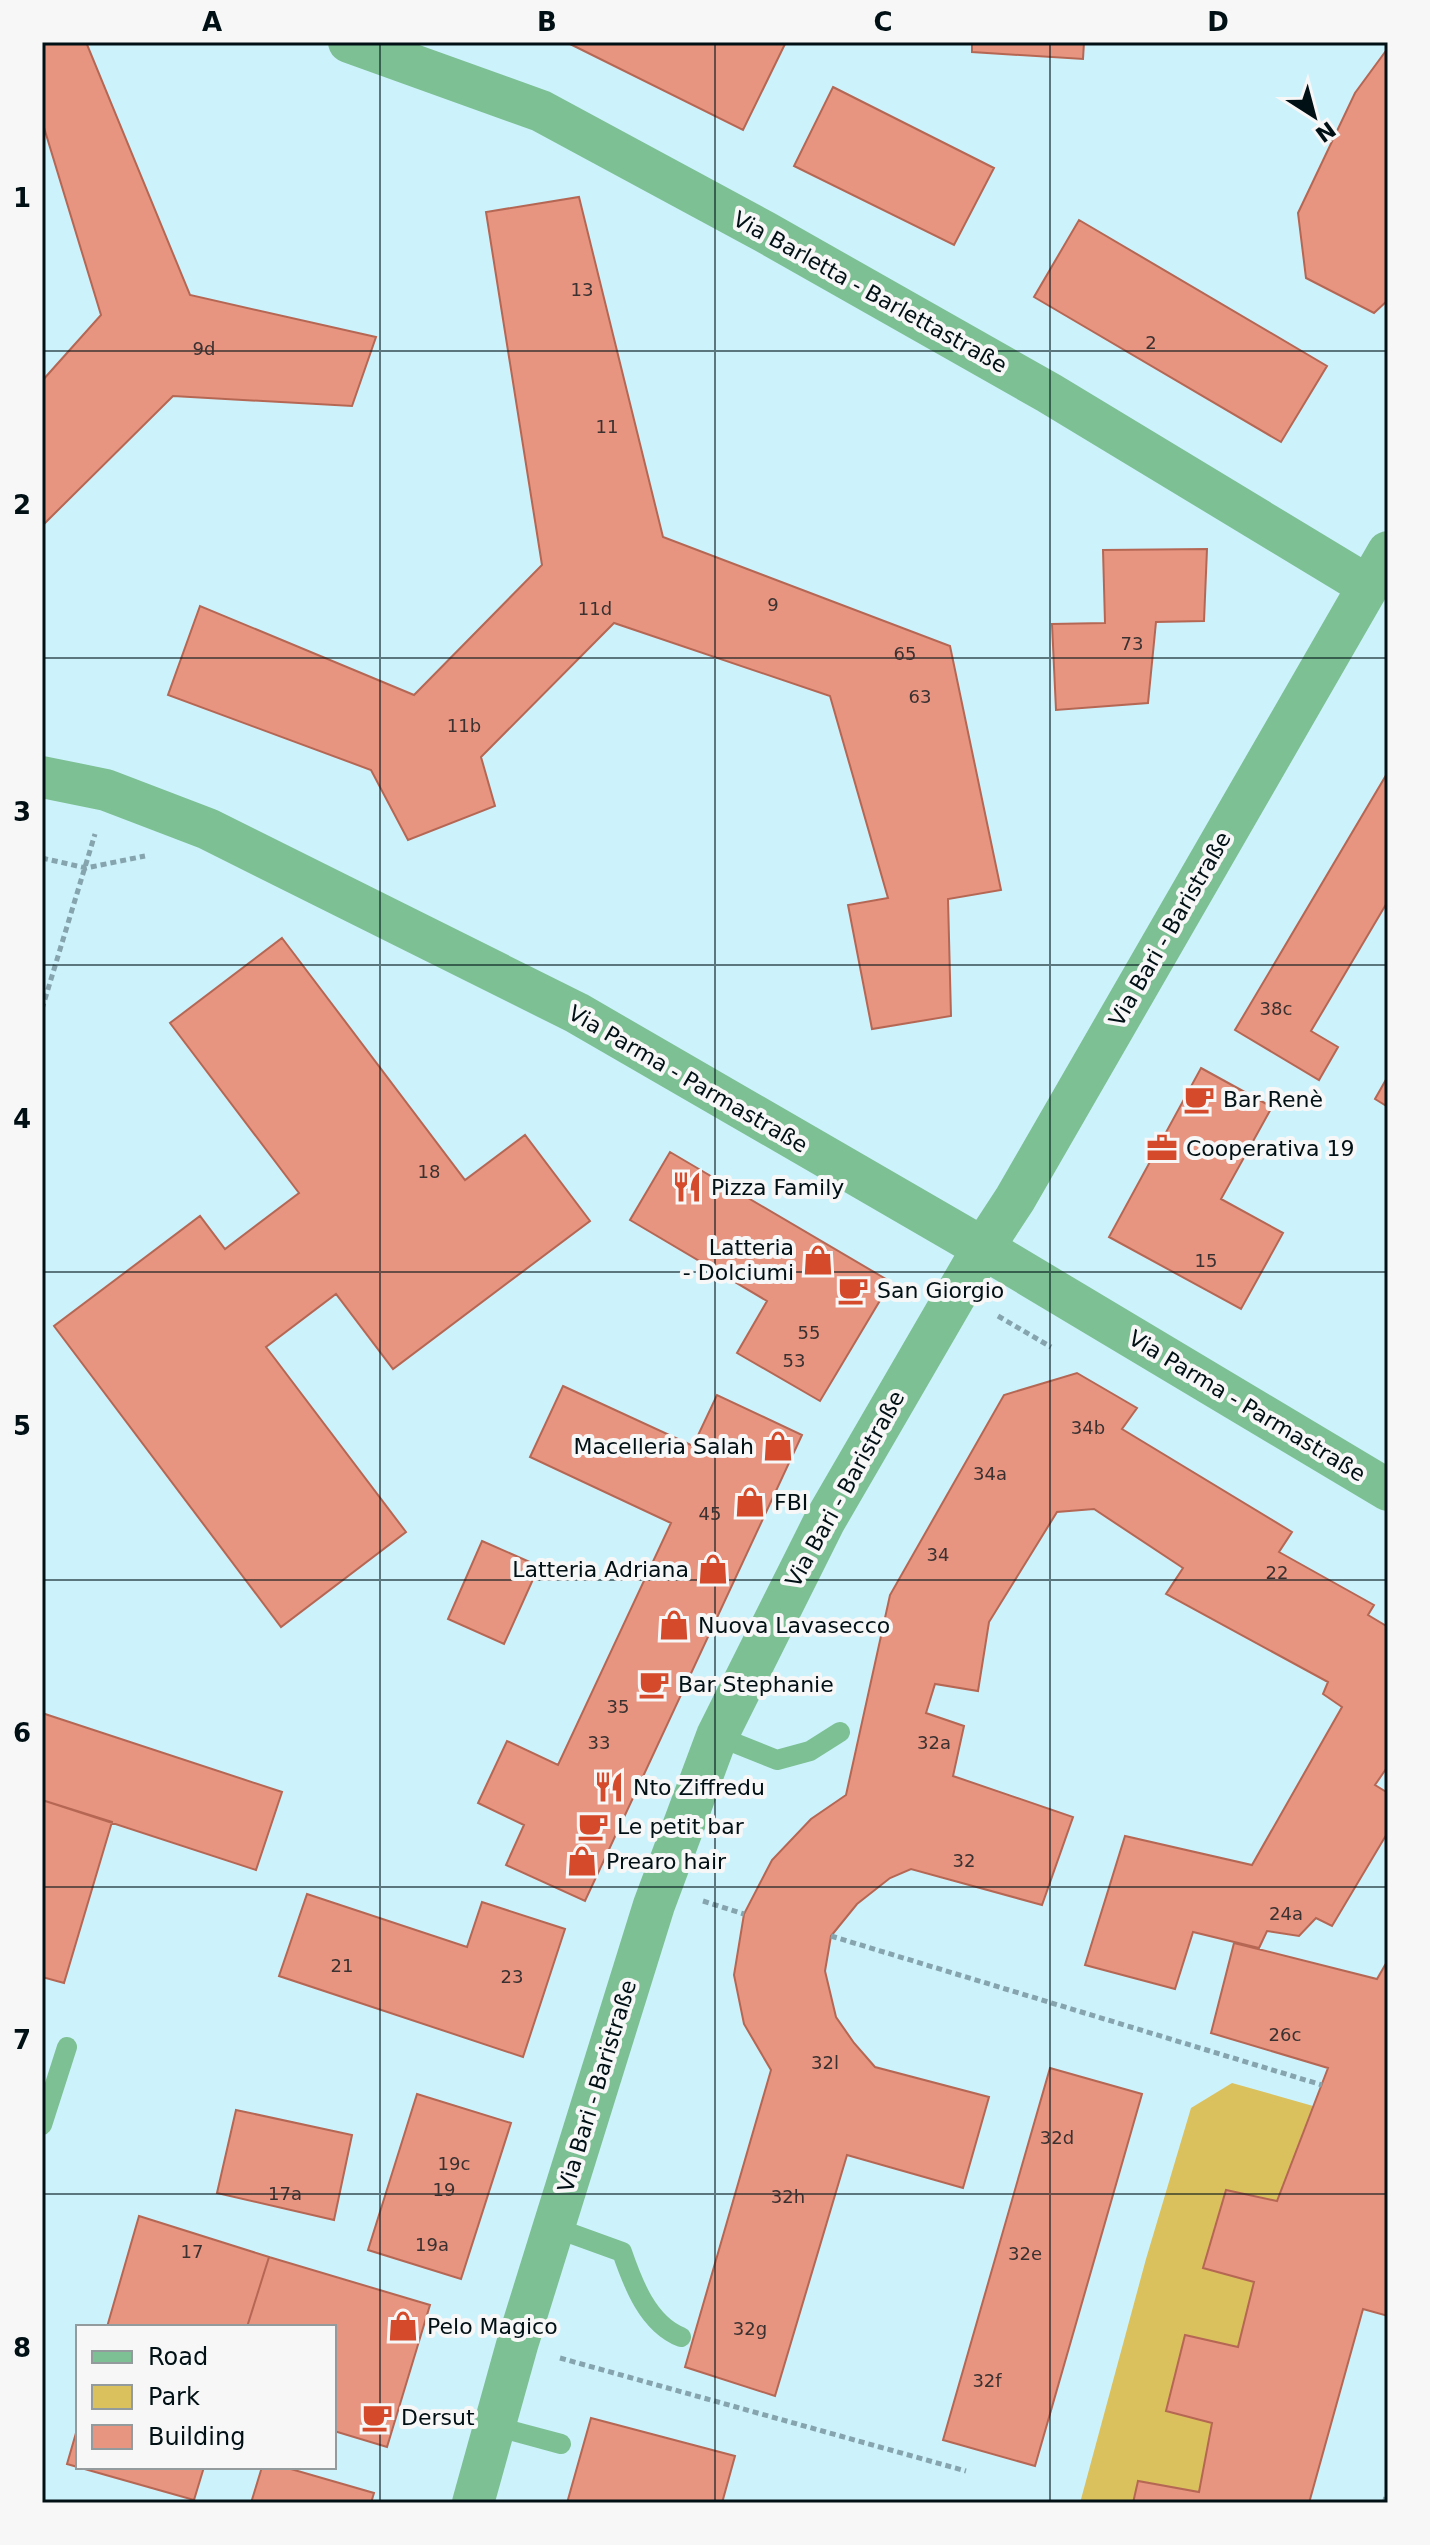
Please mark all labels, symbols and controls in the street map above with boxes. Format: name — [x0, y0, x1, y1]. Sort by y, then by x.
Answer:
text: A — [202, 7, 222, 37]
text: B — [537, 7, 557, 37]
text: C — [873, 7, 893, 37]
text: D — [1207, 7, 1229, 37]
north arrow — [1274, 76, 1354, 156]
text: N — [1311, 116, 1340, 147]
text: 1 — [13, 183, 31, 213]
street label: Via Barletta - Barlettastraße — [729, 206, 1011, 378]
house number: 13 — [571, 279, 593, 300]
house number: 2 — [1145, 332, 1157, 353]
house number: 9d — [193, 338, 215, 359]
house number: 11 — [596, 416, 618, 437]
text: 2 — [13, 490, 31, 520]
house number: 9 — [767, 594, 779, 615]
house number: 11d — [578, 598, 612, 619]
house number: 73 — [1121, 633, 1143, 654]
house number: 65 — [894, 643, 916, 664]
house number: 63 — [909, 686, 931, 707]
house number: 11b — [447, 715, 481, 736]
text: 3 — [13, 797, 31, 827]
street label: Via Bari - Baristraße — [1104, 827, 1236, 1031]
house number: 38c — [1260, 998, 1292, 1019]
street label: Via Parma - Parmastraße — [564, 1000, 812, 1158]
cafe icon: Bar Renè — [1182, 1082, 1216, 1116]
place label: Bar Renè — [1223, 1087, 1323, 1112]
text: 4 — [13, 1104, 31, 1134]
office icon: Cooperativa 19 — [1145, 1131, 1179, 1165]
place label: Cooperativa 19 — [1186, 1136, 1355, 1161]
house number: 18 — [418, 1161, 440, 1182]
restaurant icon: Pizza Family — [670, 1170, 704, 1204]
place label: Pizza Family — [711, 1175, 844, 1200]
place label: Latteria - Dolciumi — [683, 1235, 794, 1285]
shop icon: Latteria - Dolciumi — [801, 1243, 835, 1277]
house number: 15 — [1195, 1250, 1217, 1271]
cafe icon: San Giorgio — [836, 1273, 870, 1307]
place label: San Giorgio — [877, 1278, 1004, 1303]
house number: 55 — [798, 1322, 820, 1343]
street label: Via Parma - Parmastraße — [1124, 1325, 1370, 1487]
house number: 53 — [783, 1350, 805, 1371]
street label: Via Bari - Baristraße — [781, 1386, 909, 1592]
text: 5 — [13, 1411, 31, 1441]
house number: 34b — [1071, 1417, 1105, 1438]
shop icon: Macelleria Salah — [761, 1429, 795, 1463]
place label: Macelleria Salah — [574, 1434, 754, 1459]
house number: 34a — [973, 1463, 1007, 1484]
shop icon: FBI — [733, 1485, 767, 1519]
place label: FBI — [774, 1490, 808, 1515]
house number: 45 — [699, 1503, 721, 1524]
house number: 34 — [927, 1544, 949, 1565]
shop icon: Latteria Adriana — [696, 1552, 730, 1586]
place label: Latteria Adriana — [512, 1557, 689, 1582]
house number: 22 — [1266, 1562, 1288, 1583]
shop icon: Nuova Lavasecco — [657, 1608, 691, 1642]
place label: Nuova Lavasecco — [698, 1613, 890, 1638]
cafe icon: Bar Stephanie — [637, 1667, 671, 1701]
place label: Bar Stephanie — [678, 1672, 834, 1697]
house number: 35 — [607, 1696, 629, 1717]
text: 6 — [13, 1718, 31, 1748]
house number: 33 — [588, 1732, 610, 1753]
house number: 32a — [917, 1732, 951, 1753]
restaurant icon: Nto Ziffredu — [592, 1770, 626, 1804]
place label: Nto Ziffredu — [633, 1775, 765, 1800]
cafe icon: Le petit bar — [576, 1809, 610, 1843]
place label: Le petit bar — [617, 1814, 745, 1839]
shop icon: Prearo hair — [565, 1844, 599, 1878]
place label: Prearo hair — [606, 1849, 727, 1874]
house number: 32 — [953, 1850, 975, 1871]
house number: 24a — [1269, 1903, 1303, 1924]
house number: 21 — [331, 1955, 353, 1976]
house number: 23 — [501, 1966, 523, 1987]
street label: Via Bari - Baristraße — [553, 1977, 641, 2195]
house number: 26c — [1269, 2024, 1301, 2045]
text: 7 — [13, 2025, 31, 2055]
house number: 32l — [811, 2052, 839, 2073]
house number: 32d — [1040, 2127, 1074, 2148]
house number: 19c — [438, 2153, 470, 2174]
house number: 19 — [433, 2179, 455, 2200]
house number: 17a — [268, 2183, 302, 2204]
house number: 32h — [771, 2186, 805, 2207]
house number: 19a — [415, 2234, 449, 2255]
house number: 17 — [181, 2241, 203, 2262]
house number: 32e — [1008, 2243, 1042, 2264]
shop icon: Pelo Magico — [386, 2309, 420, 2343]
place label: Pelo Magico — [427, 2314, 558, 2339]
house number: 32g — [733, 2318, 767, 2339]
legend — [76, 2325, 336, 2469]
text: 8 — [13, 2333, 31, 2363]
text: Road — [148, 2343, 208, 2371]
house number: 32f — [972, 2370, 1002, 2391]
text: Park — [148, 2383, 200, 2411]
cafe icon: Dersut — [360, 2400, 394, 2434]
place label: Dersut — [401, 2405, 475, 2430]
text: Building — [148, 2423, 245, 2451]

